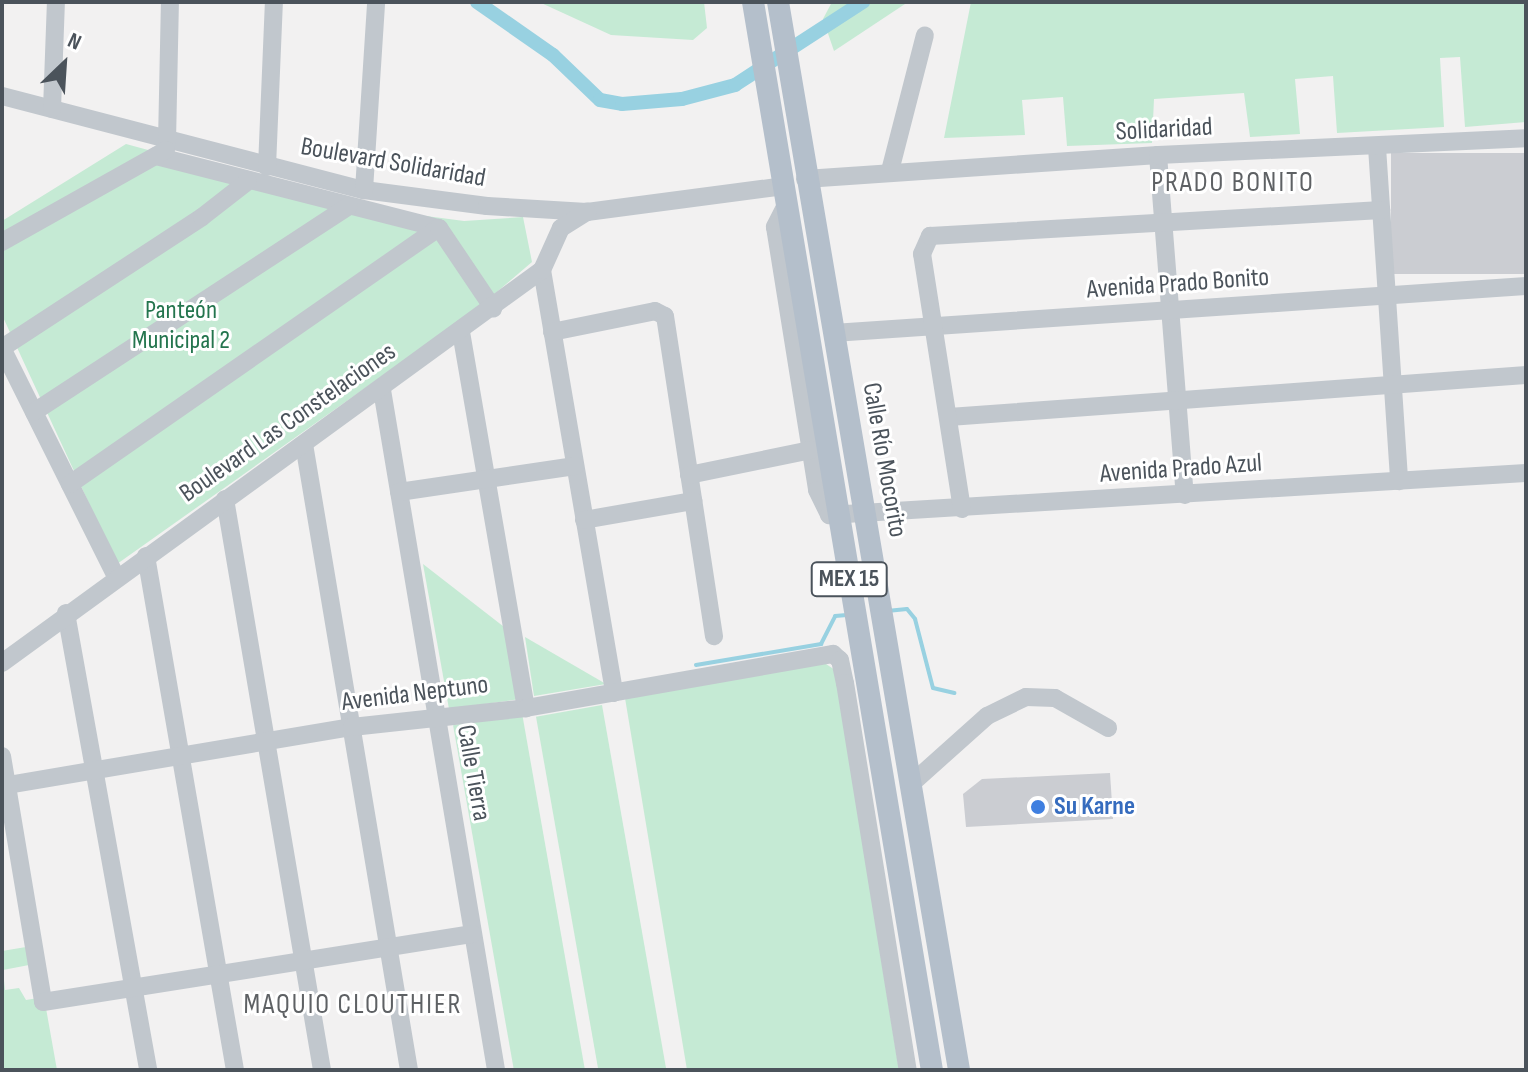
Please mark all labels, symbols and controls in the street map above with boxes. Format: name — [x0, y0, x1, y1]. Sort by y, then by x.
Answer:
north arrow — [24, 24, 104, 104]
text: N — [63, 27, 85, 57]
street label: Solidaridad — [1115, 112, 1213, 148]
street label: Boulevard Solidaridad — [298, 131, 488, 195]
district label: PRADO BONITO — [1151, 166, 1315, 200]
street label: Avenida Prado Bonito — [1086, 262, 1270, 306]
park label: Panteón Municipal 2 — [132, 295, 230, 356]
street label: Boulevard Las Constelaciones — [174, 337, 402, 509]
street label: Calle Río Mocorito — [855, 380, 913, 540]
street label: Avenida Prado Azul — [1099, 448, 1263, 490]
road number: MEX 15 — [809, 559, 889, 599]
street label: Avenida Neptuno — [340, 670, 490, 718]
street label: Calle Tierra — [449, 723, 497, 823]
place label: Su Karne — [1054, 791, 1135, 823]
marker: Su Karne — [1029, 798, 1047, 816]
district label: MAQUIO CLOUTHIER — [244, 988, 462, 1022]

